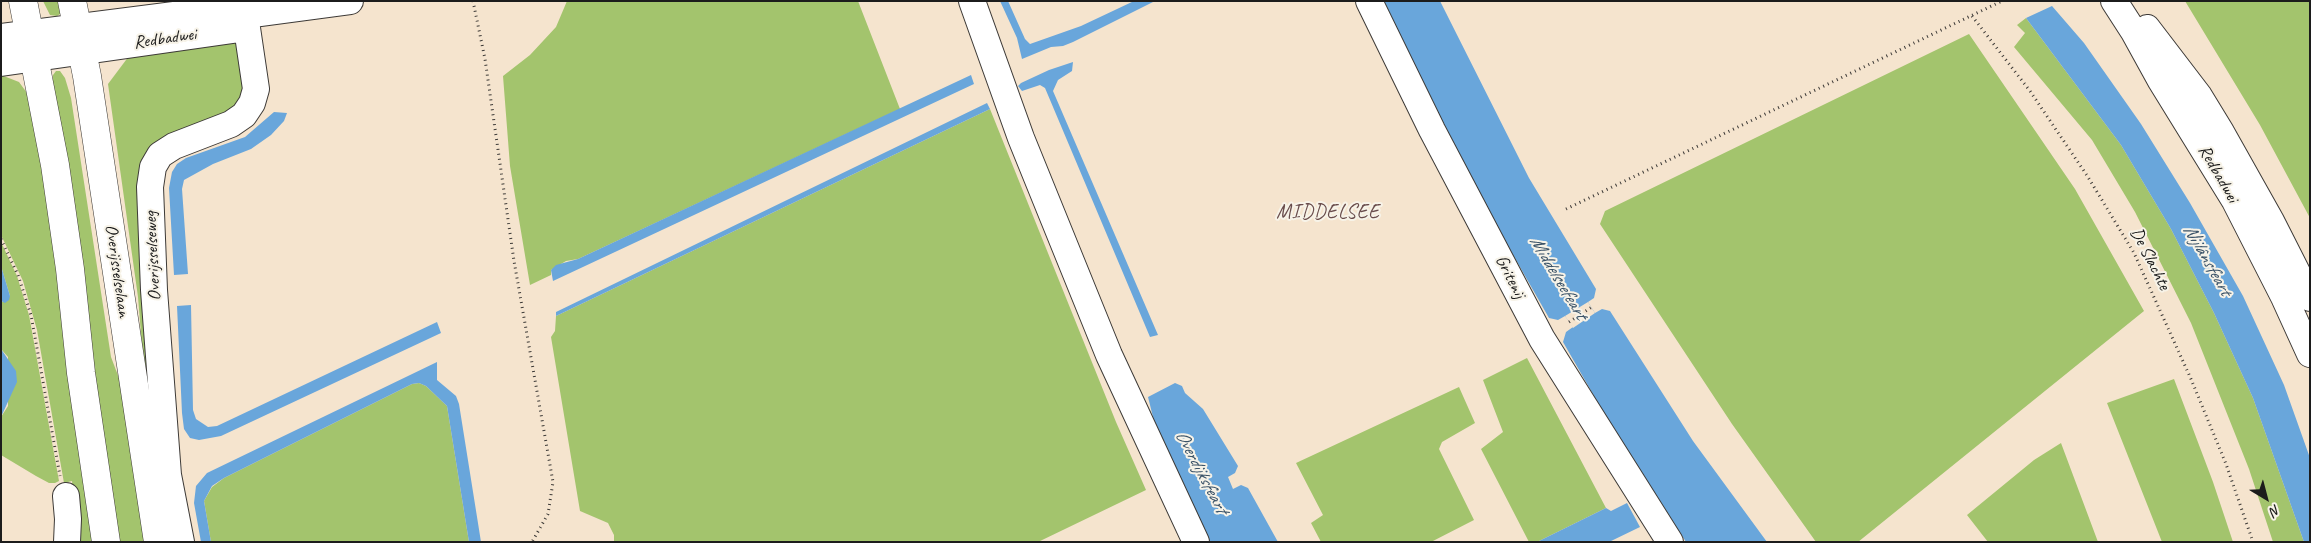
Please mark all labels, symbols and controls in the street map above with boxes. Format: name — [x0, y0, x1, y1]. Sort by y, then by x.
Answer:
street label: Redbadwei — [132, 24, 198, 54]
street label: Redbadwei — [2193, 141, 2243, 207]
district label: MIDDELSEE — [1275, 201, 1381, 225]
street label: Overijsselseweg — [140, 211, 166, 301]
water label: Nijlânsfeart — [2178, 220, 2236, 300]
street label: Overijsselselaan — [100, 223, 134, 319]
street label: De Slachte — [2125, 224, 2175, 294]
water label: Middelseefeart — [1524, 232, 1592, 324]
street label: Gritenij — [1490, 252, 1530, 302]
water label: Overdijksfeart — [1170, 427, 1232, 517]
north arrow — [2241, 473, 2291, 523]
text: N — [2267, 501, 2284, 520]

